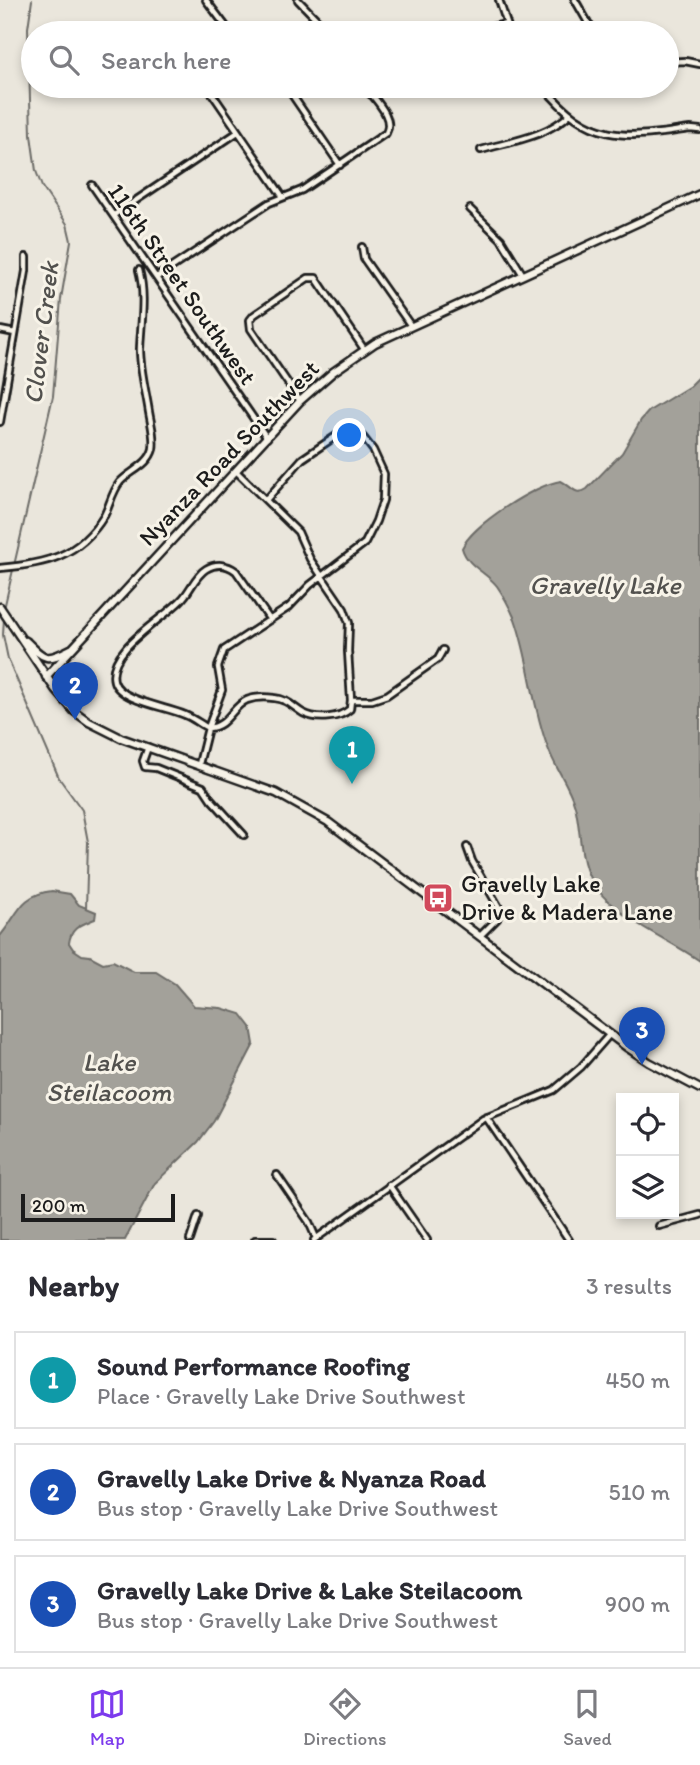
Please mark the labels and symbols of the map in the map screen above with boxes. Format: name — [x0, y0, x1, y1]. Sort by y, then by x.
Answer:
street label: 116th Street Southwest — [102, 177, 263, 390]
water label: Clover Creek — [16, 258, 66, 406]
street label: Nyanza Road Southwest — [132, 354, 325, 552]
your location — [332, 418, 366, 452]
water label: Gravelly Lake — [529, 569, 682, 601]
pin: 2 — [52, 662, 98, 720]
pin: 1 — [329, 726, 375, 784]
place label: Gravelly Lake Drive & Madera Lane — [461, 869, 673, 926]
bus stop icon: Gravelly Lake Drive & Madera Lane — [421, 881, 455, 915]
pin: 3 — [619, 1007, 665, 1065]
water label: Lake Steilacoom — [47, 1046, 172, 1108]
scale bar — [21, 1191, 175, 1223]

